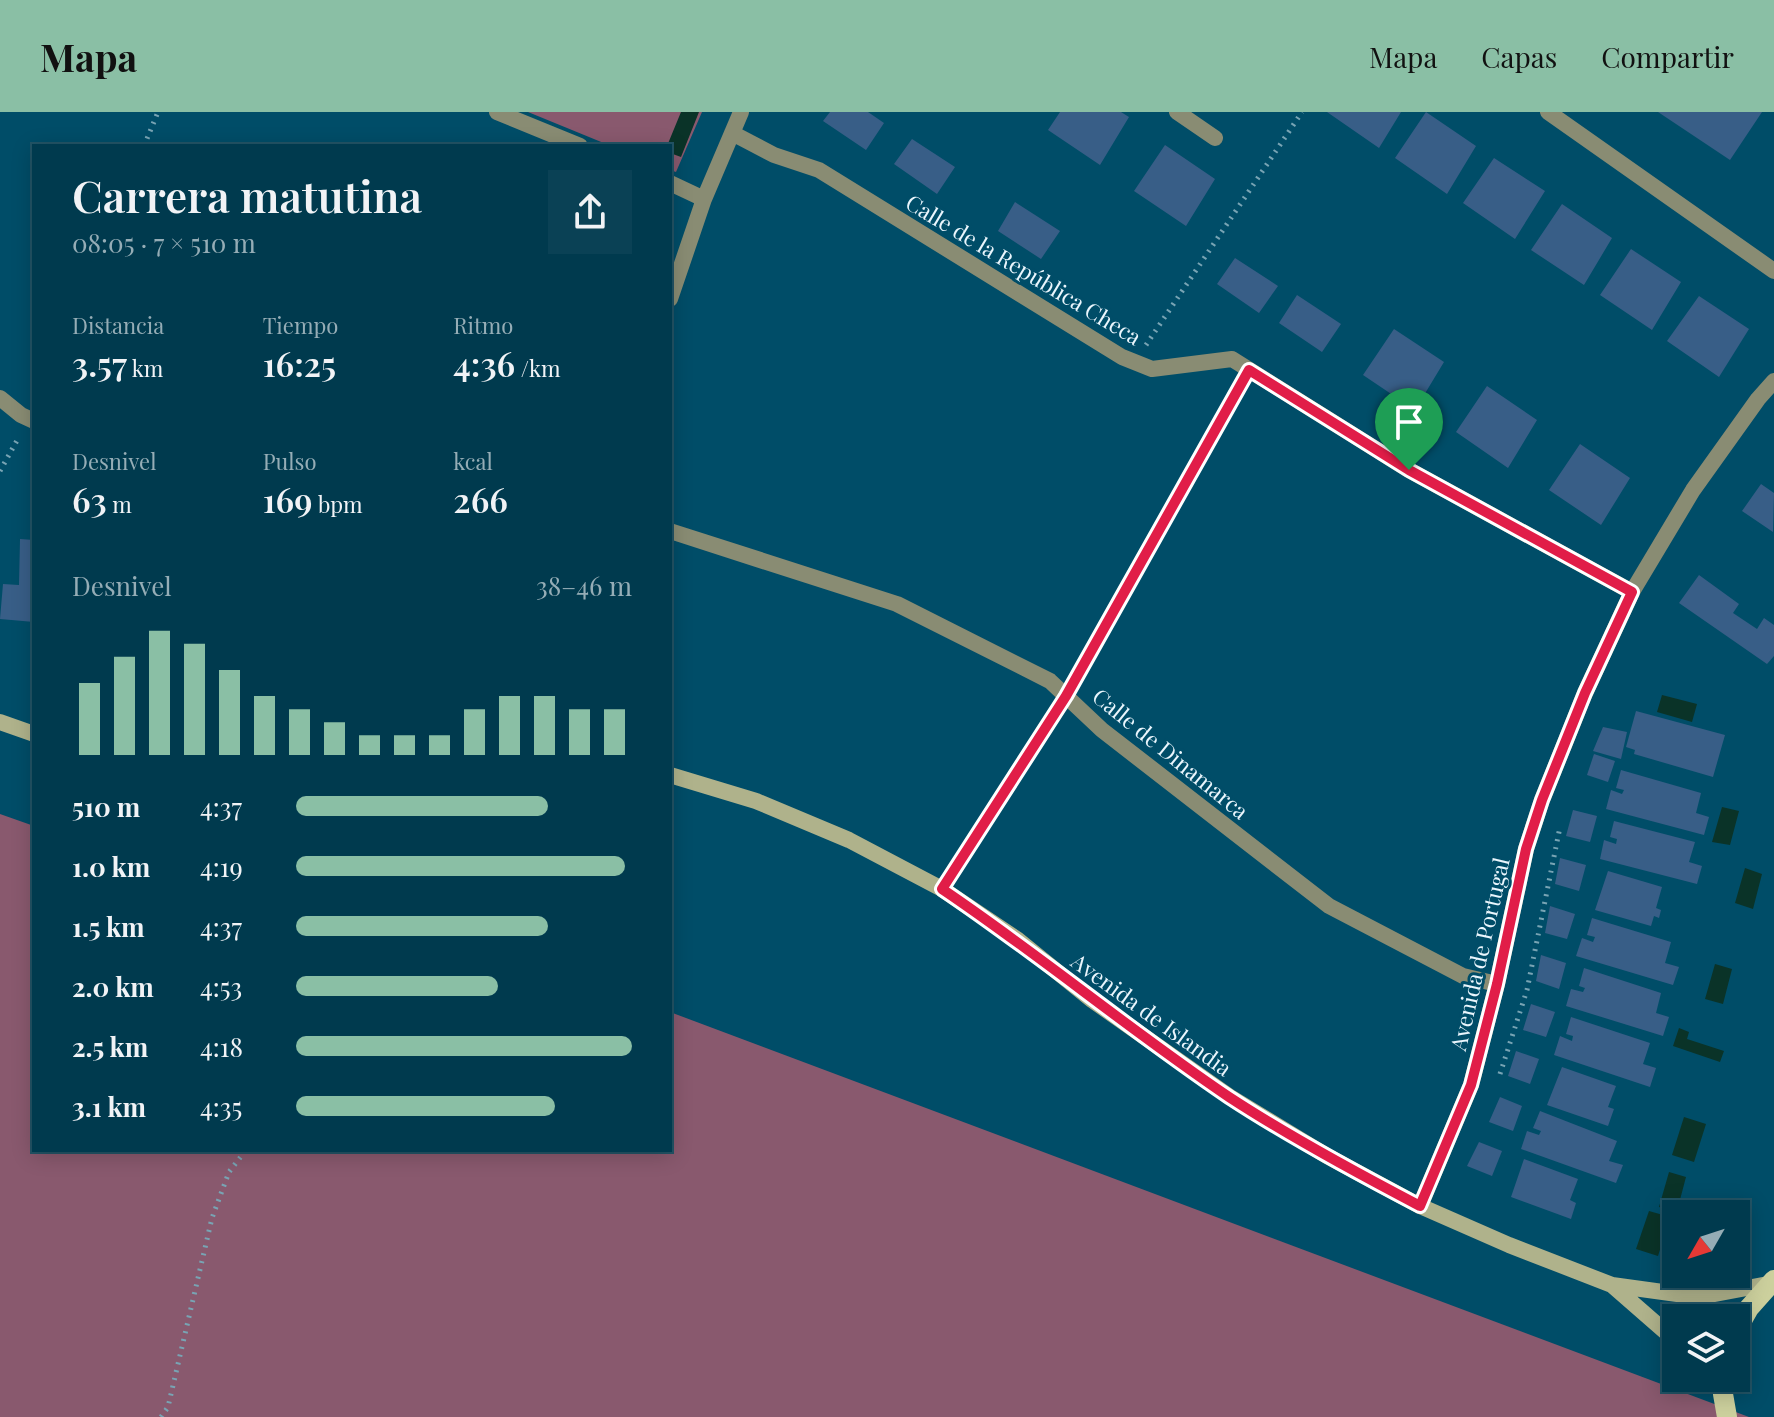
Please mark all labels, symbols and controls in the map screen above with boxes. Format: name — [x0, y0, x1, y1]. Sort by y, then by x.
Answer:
text: Mapa — [40, 31, 137, 82]
text: Mapa — [1369, 38, 1437, 75]
text: Capas — [1481, 38, 1557, 75]
text: Compartir — [1601, 38, 1734, 75]
text: Carrera matutina — [72, 165, 422, 224]
button: share — [548, 170, 632, 254]
street label: Calle de la República Checa — [901, 187, 1147, 351]
text: 08:05 · 7 × 510 m — [72, 225, 256, 260]
text: Distancia — [72, 310, 164, 340]
text: Tiempo — [263, 310, 338, 340]
text: Ritmo — [453, 310, 513, 340]
text: 3.57 — [72, 340, 127, 386]
text: 16:25 — [263, 340, 336, 386]
text: 4:36 — [453, 340, 515, 386]
text: km — [127, 353, 163, 383]
text: /km — [515, 353, 561, 383]
pin — [1375, 388, 1443, 470]
icon: arrive — [1387, 400, 1431, 444]
text: Desnivel — [72, 446, 156, 476]
text: Pulso — [263, 446, 317, 476]
text: kcal — [453, 446, 493, 476]
text: 63 — [72, 476, 107, 522]
text: 169 — [263, 476, 312, 522]
text: 266 — [453, 476, 508, 522]
text: m — [107, 489, 132, 519]
text: bpm — [312, 489, 363, 519]
text: Desnivel — [72, 568, 172, 603]
text: 38–46 m — [536, 568, 632, 603]
street label: Calle de Dinamarca — [1087, 681, 1255, 825]
text: 510 m — [72, 789, 140, 824]
text: 4:37 — [200, 789, 242, 824]
text: 1.0 km — [72, 849, 150, 884]
text: 4:19 — [200, 849, 243, 884]
street label: Avenida de Portugal — [1442, 855, 1516, 1054]
text: 1.5 km — [72, 909, 145, 944]
text: 4:37 — [200, 909, 242, 944]
street label: Avenida de Islandia — [1065, 945, 1238, 1082]
text: 2.0 km — [72, 969, 154, 1004]
text: 4:53 — [200, 969, 242, 1004]
text: 2.5 km — [72, 1029, 148, 1064]
text: 4:18 — [200, 1029, 243, 1064]
text: 3.1 km — [72, 1089, 146, 1124]
text: 4:35 — [200, 1089, 242, 1124]
north arrow — [1662, 1200, 1750, 1288]
map controls — [1662, 1200, 1750, 1392]
button: layers — [1662, 1304, 1750, 1392]

